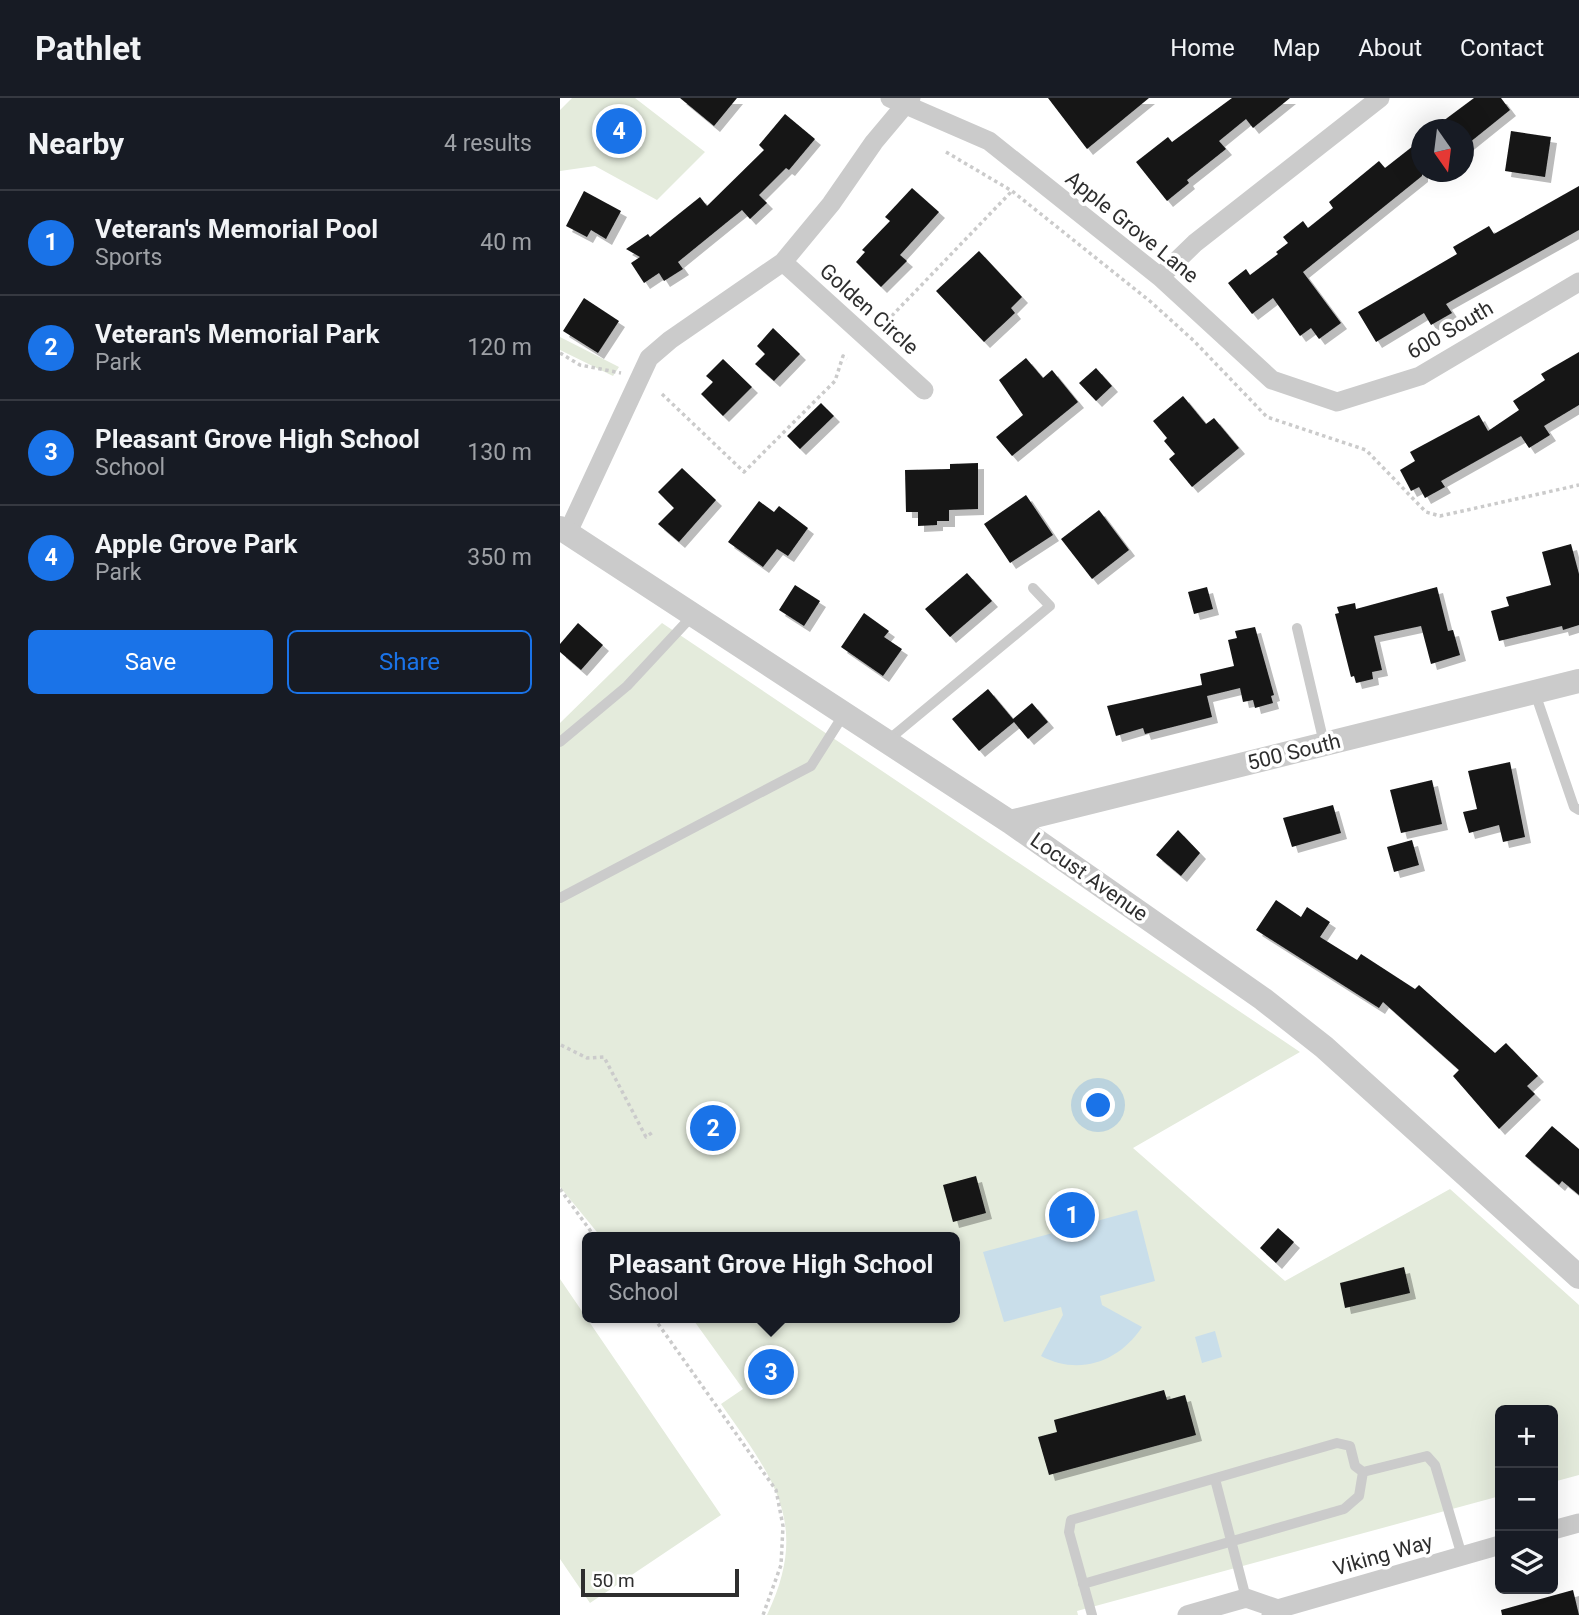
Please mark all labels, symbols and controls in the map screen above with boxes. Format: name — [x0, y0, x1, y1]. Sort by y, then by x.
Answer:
text: Pathlet — [35, 29, 141, 68]
text: Home — [1170, 34, 1235, 62]
text: Map — [1273, 34, 1320, 62]
text: About — [1358, 34, 1422, 62]
text: Contact — [1460, 34, 1544, 62]
pin: 4 — [596, 105, 642, 157]
north arrow — [1411, 119, 1474, 182]
text: Nearby — [28, 126, 124, 161]
text: 4 results — [444, 130, 532, 157]
street label: Apple Grove Lane — [1061, 166, 1203, 288]
text: Veteran's Memorial Pool — [95, 214, 378, 244]
text: 1 — [44, 229, 58, 256]
text: 40 m — [480, 229, 532, 256]
text: Sports — [95, 244, 162, 271]
street label: Golden Circle — [815, 259, 923, 359]
street label: 600 South — [1403, 296, 1497, 364]
text: Veteran's Memorial Park — [95, 319, 379, 349]
text: 2 — [44, 334, 58, 361]
text: 120 m — [467, 334, 532, 361]
text: Park — [95, 349, 141, 376]
text: Pleasant Grove High School — [95, 424, 420, 454]
text: 3 — [44, 439, 58, 466]
text: 130 m — [467, 439, 532, 466]
text: School — [95, 454, 165, 481]
text: Apple Grove Park — [95, 529, 297, 559]
text: 4 — [44, 544, 58, 571]
text: 350 m — [467, 544, 532, 571]
text: Park — [95, 559, 141, 586]
button: Save — [28, 630, 273, 694]
button: Share — [287, 630, 532, 694]
street label: 500 South — [1245, 729, 1343, 775]
street label: Locust Avenue — [1026, 828, 1152, 926]
your location — [1081, 1088, 1115, 1122]
pin: 2 — [690, 1102, 736, 1154]
pin: 1 — [1049, 1189, 1095, 1241]
popup — [582, 1232, 960, 1323]
text: Pleasant Grove High School — [608, 1249, 934, 1279]
text: School — [608, 1279, 679, 1306]
pin: 3 — [748, 1346, 794, 1398]
map controls — [1495, 1405, 1558, 1594]
button: + — [1495, 1405, 1558, 1468]
button: − — [1495, 1468, 1558, 1531]
street label: Viking Way — [1331, 1529, 1436, 1581]
button: layers — [1495, 1531, 1558, 1594]
scale bar — [581, 1566, 738, 1598]
text: 50 m — [592, 1569, 635, 1592]

